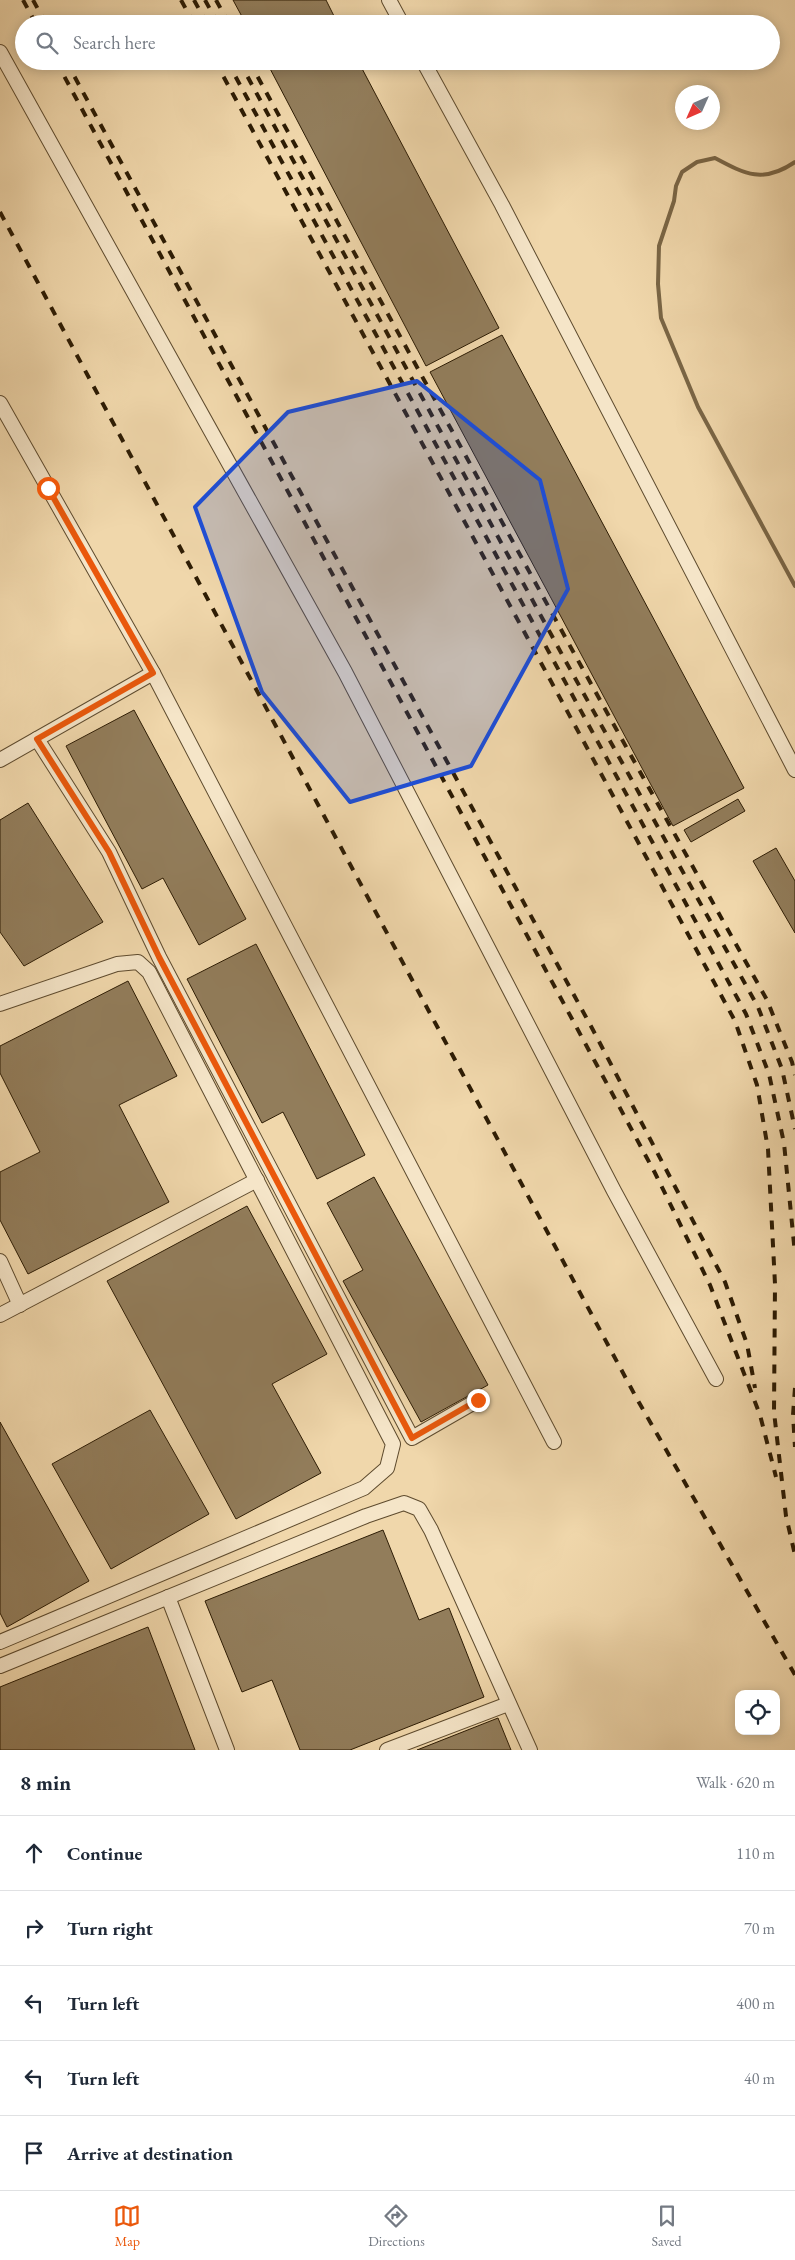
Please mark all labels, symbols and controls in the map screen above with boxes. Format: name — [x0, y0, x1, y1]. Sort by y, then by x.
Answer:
search box — [15, 15, 780, 70]
icon: search — [33, 29, 61, 57]
text: Search here — [73, 30, 155, 55]
north arrow — [675, 85, 720, 130]
route start — [37, 477, 60, 500]
route end — [467, 1389, 490, 1412]
map controls — [735, 1690, 780, 1735]
button: locate — [735, 1690, 780, 1735]
text: 8 min — [20, 1769, 71, 1796]
text: Walk · 620 m — [696, 1772, 775, 1793]
icon: ahead — [20, 1839, 48, 1867]
text: Continue — [67, 1841, 142, 1866]
text: 110 m — [736, 1843, 775, 1864]
icon: right — [20, 1914, 48, 1942]
text: Turn right — [67, 1916, 153, 1941]
text: 70 m — [744, 1918, 775, 1939]
icon: left — [20, 1989, 48, 2017]
text: Turn left — [67, 1991, 139, 2016]
text: 400 m — [736, 1993, 775, 2014]
icon: left — [20, 2064, 48, 2092]
text: Turn left — [67, 2066, 139, 2091]
text: 40 m — [744, 2068, 775, 2089]
icon: arrive — [20, 2139, 48, 2167]
text: Arrive at destination — [67, 2141, 233, 2166]
tab: Map — [113, 2202, 141, 2250]
tab: Directions — [368, 2202, 425, 2250]
tab: Saved — [652, 2202, 682, 2250]

